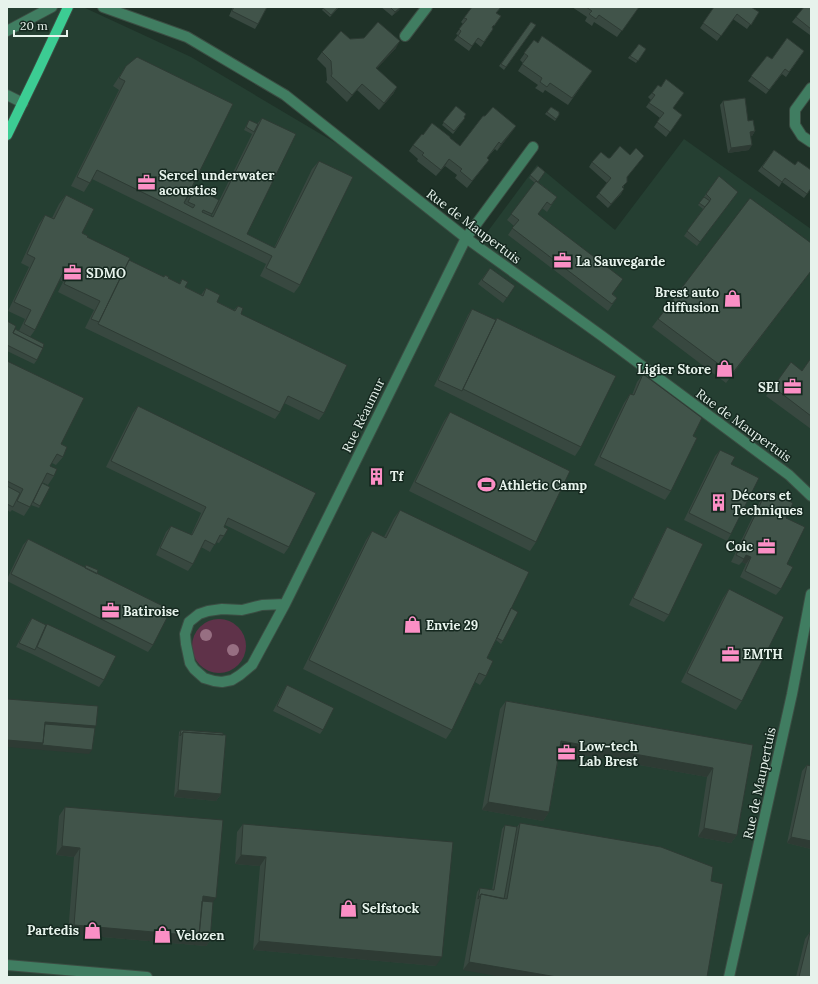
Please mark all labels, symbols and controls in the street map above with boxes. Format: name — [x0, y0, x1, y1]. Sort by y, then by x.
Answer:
scale bar — [14, 12, 67, 38]
text: 20 m — [20, 18, 48, 33]
place label: Sercel underwater acoustics — [159, 167, 275, 199]
office icon: Sercel underwater acoustics — [136, 172, 156, 192]
street label: Rue de Maupertuis — [423, 185, 524, 267]
office icon: La Sauvegarde — [553, 251, 573, 271]
place label: La Sauvegarde — [576, 253, 665, 270]
office icon: SDMO — [63, 263, 83, 283]
place label: SDMO — [86, 265, 126, 282]
place label: Brest auto diffusion — [655, 284, 720, 316]
shop icon: Brest auto diffusion — [722, 289, 742, 309]
shop icon: Ligier Store — [714, 359, 734, 379]
place label: Ligier Store — [637, 361, 711, 378]
street label: Rue Réaumur — [338, 375, 389, 455]
office icon: SEI — [782, 377, 802, 397]
place label: SEI — [758, 379, 779, 396]
street label: Rue de Maupertuis — [693, 385, 795, 466]
building icon: Tf — [367, 466, 387, 486]
place label: Tf — [390, 468, 404, 485]
sports icon: Athletic Camp — [476, 475, 496, 495]
place label: Athletic Camp — [499, 477, 587, 494]
place label: Décors et Techniques — [732, 487, 803, 519]
building icon: Décors et Techniques — [709, 492, 729, 512]
office icon: Coic — [756, 536, 776, 556]
place label: Coic — [726, 538, 753, 555]
office icon: Batiroise — [100, 601, 120, 621]
place label: Batiroise — [123, 603, 179, 620]
shop icon: Envie 29 — [403, 615, 423, 635]
place label: Envie 29 — [426, 617, 478, 634]
office icon: EMTH — [720, 644, 740, 664]
place label: EMTH — [743, 646, 783, 663]
street label: Rue de Maupertuis — [739, 726, 780, 841]
place label: Low-tech Lab Brest — [579, 738, 638, 770]
office icon: Low-tech Lab Brest — [556, 743, 576, 763]
shop icon: Selfstock — [339, 898, 359, 918]
place label: Selfstock — [362, 900, 419, 917]
shop icon: Partedis — [82, 920, 102, 940]
place label: Partedis — [27, 922, 79, 939]
shop icon: Velozen — [153, 925, 173, 945]
place label: Velozen — [176, 927, 225, 944]

